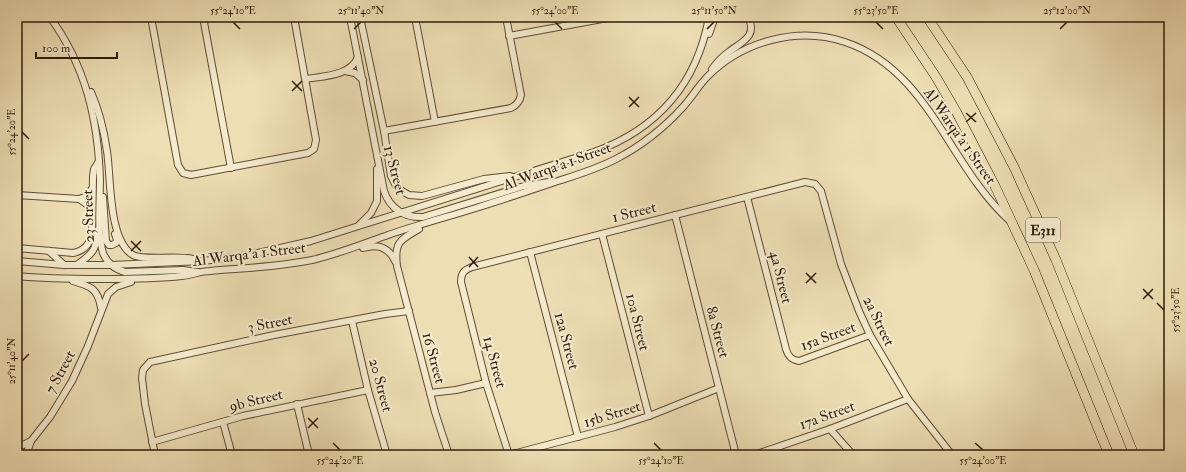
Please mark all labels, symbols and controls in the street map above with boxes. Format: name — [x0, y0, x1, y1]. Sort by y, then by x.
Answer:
text: 55°24'10"E — [210, 5, 256, 17]
text: 25°11'40"N — [338, 5, 384, 17]
text: 55°24'00"E — [531, 5, 579, 17]
text: 25°11'50"N — [691, 5, 737, 17]
text: 55°23'50"E — [854, 5, 898, 17]
text: 25°12'00"N — [1043, 5, 1091, 17]
scale bar — [36, 34, 117, 60]
text: 100 m — [42, 41, 71, 56]
street label: Al Warqa'a 1 Street — [919, 83, 1000, 188]
text: 55°24'20"E — [6, 108, 18, 156]
street label: Al Warqa'a 1 Street — [500, 138, 614, 195]
street label: 13 Street — [379, 143, 410, 197]
street label: 23 Street — [78, 189, 99, 243]
street label: 1 Street — [610, 198, 658, 227]
road number: E311 — [1026, 218, 1060, 242]
street label: Al Warqa'a 1 Street — [190, 238, 307, 271]
street label: 4a Street — [765, 249, 796, 306]
text: 55°23'50"E — [1170, 288, 1182, 332]
street label: 10a Street — [621, 291, 654, 353]
street label: 2a Street — [858, 293, 899, 349]
street label: 8a Street — [702, 304, 734, 360]
street label: 3 Street — [246, 310, 294, 337]
street label: 12a Street — [550, 310, 583, 372]
street label: 15a Street — [798, 318, 859, 355]
street label: 16 Street — [418, 330, 449, 386]
street label: 14 Street — [479, 334, 511, 390]
text: 25°11'40"N — [6, 338, 18, 384]
street label: 7 Street — [41, 347, 80, 397]
street label: 20 Street — [364, 356, 397, 414]
street label: 9b Street — [226, 385, 285, 417]
street label: 15b Street — [581, 397, 643, 432]
street label: 17a Street — [797, 397, 858, 434]
text: 55°24'20"E — [316, 455, 364, 467]
text: 55°24'10"E — [638, 455, 684, 467]
text: 55°24'00"E — [959, 455, 1007, 467]

